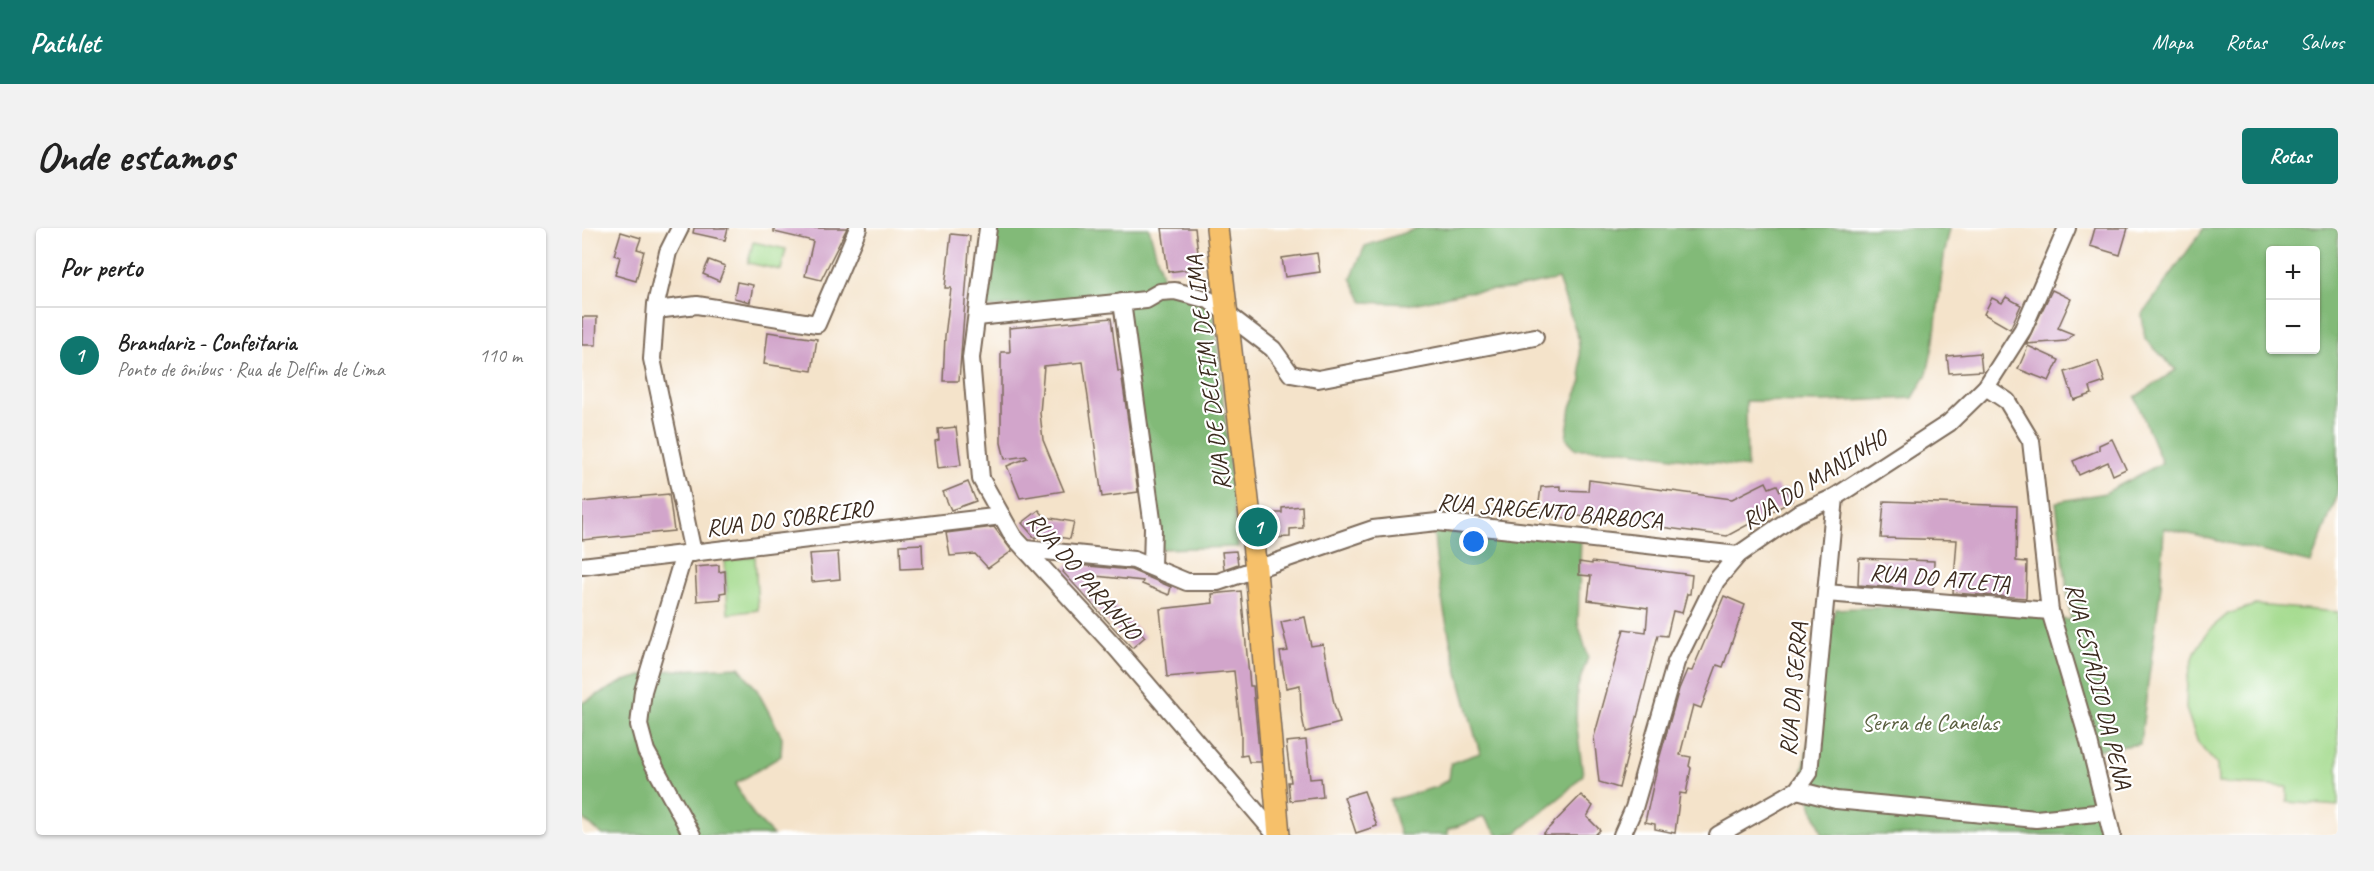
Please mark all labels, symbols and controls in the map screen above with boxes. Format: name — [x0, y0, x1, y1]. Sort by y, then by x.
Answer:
text: Pathlet — [30, 25, 100, 60]
text: Mapa — [2152, 29, 2193, 55]
text: Rotas — [2226, 29, 2267, 55]
text: Salvos — [2300, 29, 2344, 55]
button: Rotas — [2242, 128, 2338, 184]
text: Onde estamos — [36, 130, 233, 183]
map controls — [2266, 246, 2320, 354]
button: + — [2266, 246, 2320, 300]
text: Por perto — [60, 251, 142, 284]
street label: RUA DE DELFIM DE LIMA — [1179, 253, 1237, 492]
button: − — [2266, 300, 2320, 354]
text: Brandariz - Confeitaria — [117, 329, 296, 357]
text: 1 — [75, 343, 84, 368]
text: 110 m — [479, 343, 522, 368]
text: Ponto de ônibus · Rua de Delfim de Lima — [117, 357, 385, 382]
street label: RUA DO MANINHO — [1736, 421, 1895, 536]
street label: RUA SARGENTO BARBOSA — [1436, 486, 1665, 536]
street label: RUA DO SOBREIRO — [704, 493, 877, 543]
pin: 1 — [1238, 504, 1278, 550]
street label: RUA DO PARANHO — [1021, 506, 1149, 648]
your location — [1459, 527, 1488, 556]
street label: RUA DO ATLETA — [1869, 557, 2012, 599]
street label: RUA ESTÁDIO DA PENA — [2059, 580, 2139, 793]
street label: RUA DA SERRA — [1772, 620, 1814, 757]
park label: Serra de Canelas — [1861, 707, 2000, 737]

